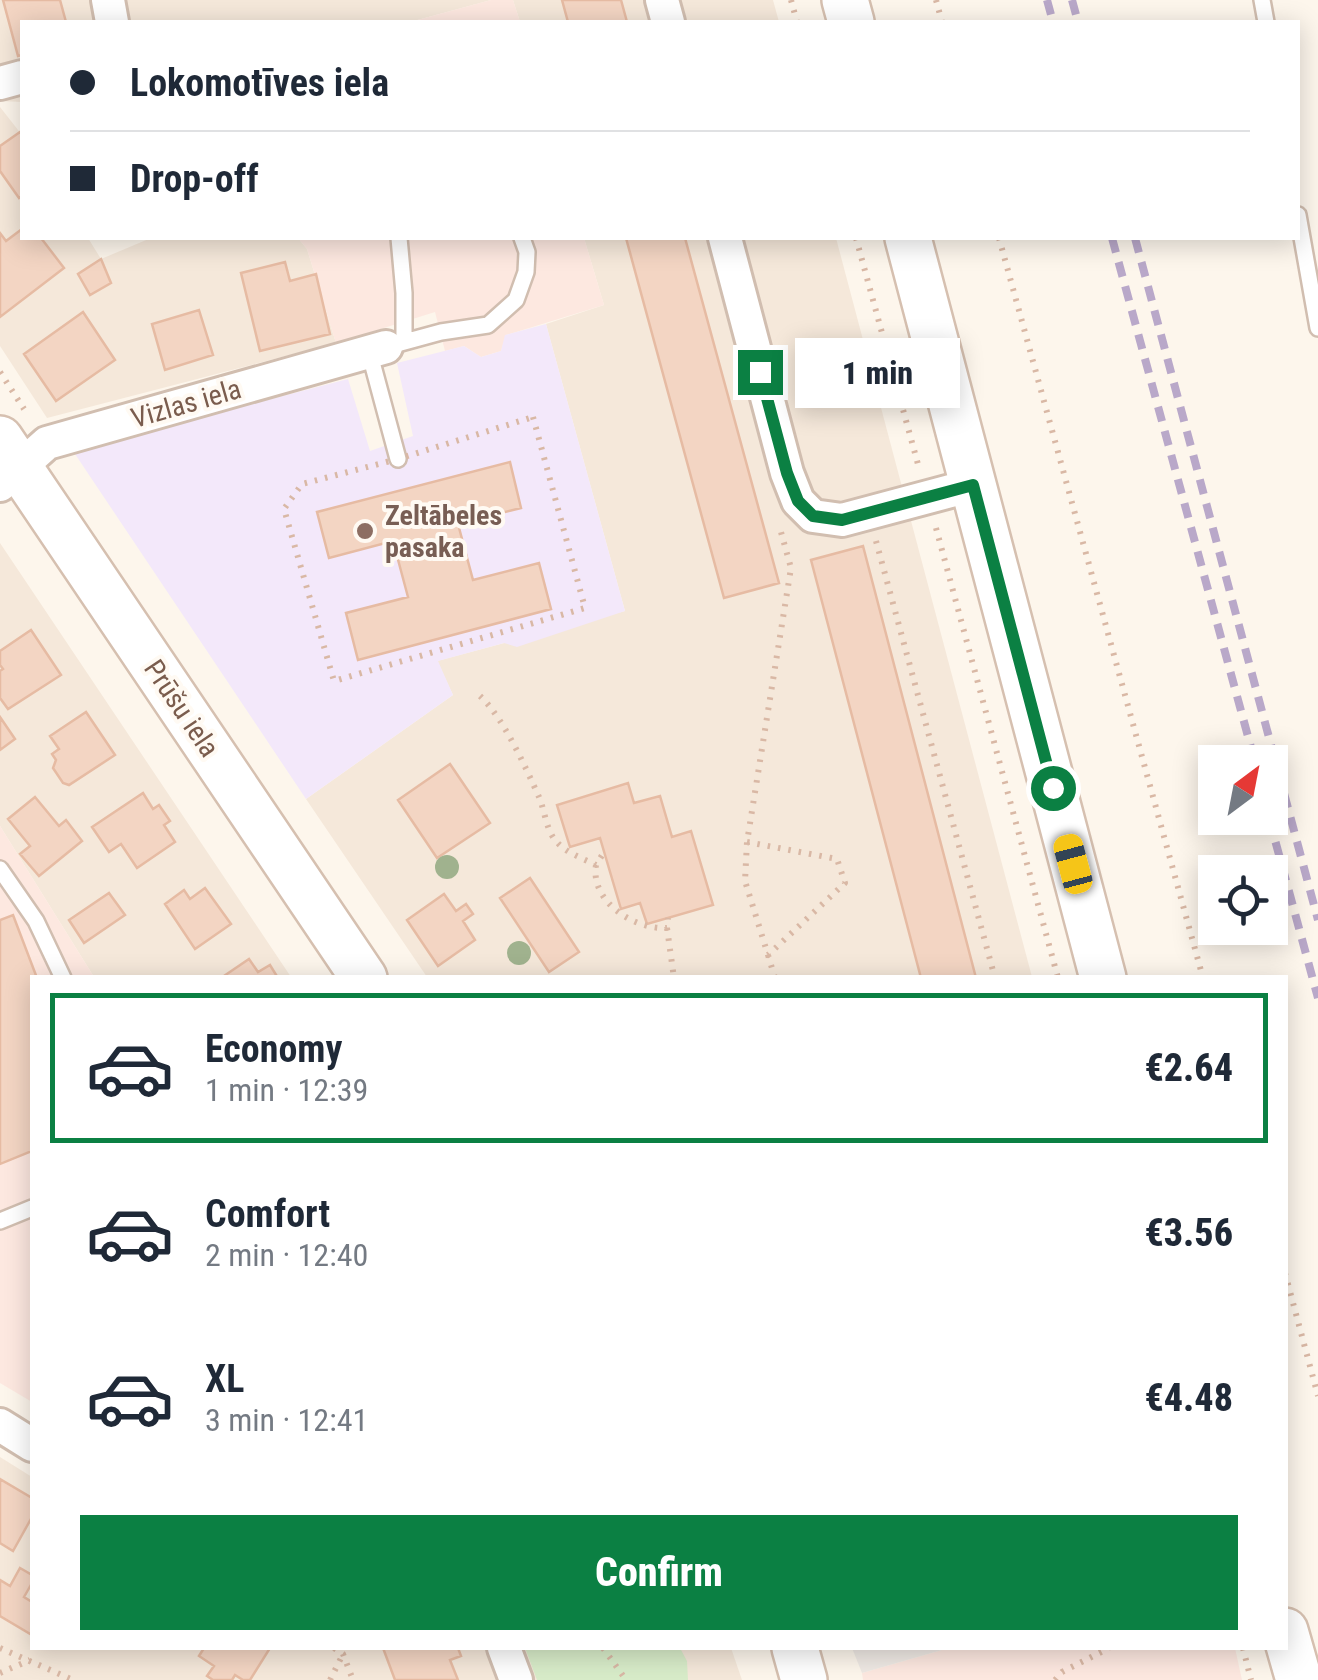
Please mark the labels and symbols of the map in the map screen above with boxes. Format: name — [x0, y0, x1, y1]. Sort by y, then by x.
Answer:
callout: 1 min — [795, 337, 960, 407]
route end — [738, 350, 783, 395]
street label: Vizlas iela — [127, 372, 245, 435]
place label: Zeltābeles pasaka — [385, 499, 502, 564]
marker: Zeltābeles pasaka — [354, 520, 376, 542]
street label: Prūšu iela — [137, 654, 226, 763]
north arrow — [1198, 745, 1288, 835]
route start — [1031, 766, 1076, 811]
car — [1051, 831, 1095, 897]

